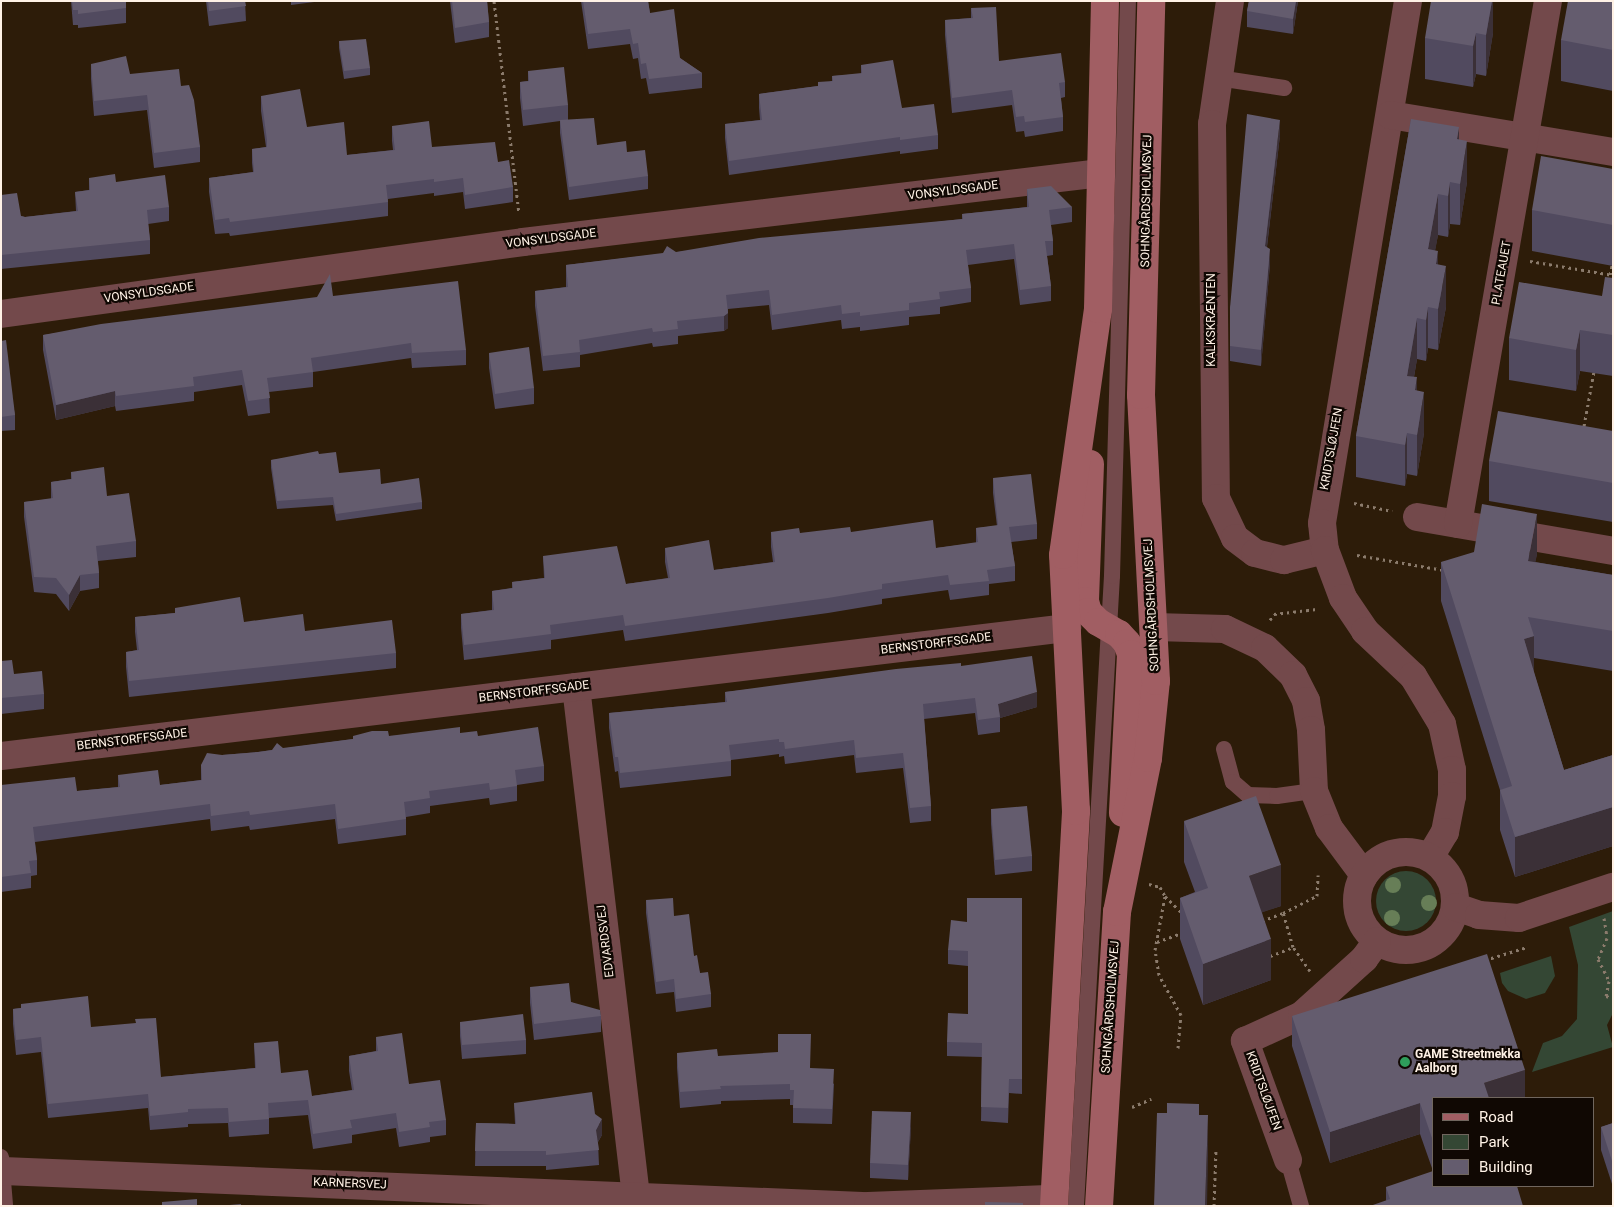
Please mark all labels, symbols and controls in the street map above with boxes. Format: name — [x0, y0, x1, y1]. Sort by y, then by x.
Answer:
street label: SOHNGÅRDSHOLMSVEJ — [1139, 134, 1155, 268]
street label: VONSYLDSGADE — [907, 178, 999, 204]
street label: VONSYLDSGADE — [505, 226, 597, 252]
street label: PLATEAUET — [1489, 240, 1515, 306]
street label: KALKSKRÆNTEN — [1205, 273, 1219, 367]
street label: VONSYLDSGADE — [103, 280, 195, 306]
street label: KRIDTSLØJFEN — [1318, 407, 1346, 491]
street label: SOHNGÅRDSHOLMSVEJ — [1141, 538, 1163, 672]
street label: BERNSTORFFSGADE — [880, 630, 992, 658]
street label: BERNSTORFFSGADE — [478, 678, 590, 706]
street label: BERNSTORFFSGADE — [76, 726, 188, 754]
street label: EDVARDSVEJ — [594, 904, 618, 978]
street label: SOHNGÅRDSHOLMSVEJ — [1099, 940, 1123, 1074]
place label: GAME Streetmekka Aalborg — [1415, 1048, 1520, 1076]
street label: KRIDTSLØJFEN — [1242, 1050, 1284, 1132]
marker: GAME Streetmekka Aalborg — [1399, 1056, 1411, 1068]
legend — [1432, 1097, 1594, 1187]
text: Road — [1479, 1108, 1513, 1126]
text: Park — [1479, 1133, 1509, 1151]
text: Building — [1479, 1158, 1533, 1176]
street label: KARNERSVEJ — [313, 1176, 387, 1192]

